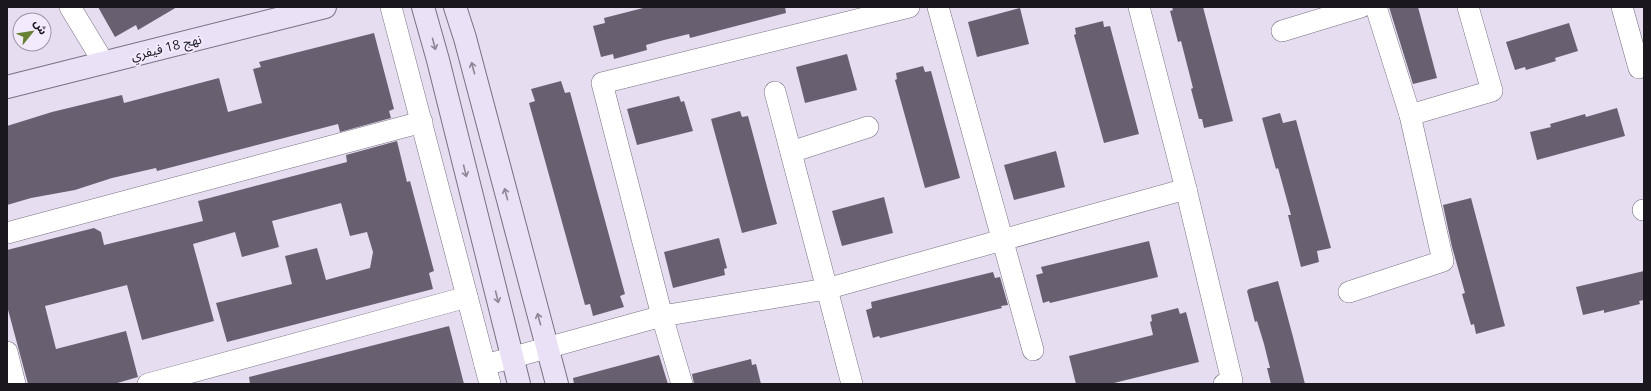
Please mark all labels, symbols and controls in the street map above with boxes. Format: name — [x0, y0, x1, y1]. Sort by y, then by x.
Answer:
north arrow — [12, 12, 52, 52]
text: ش — [31, 16, 51, 37]
street label: نهج 18 فيفري — [129, 30, 204, 66]
one-way arrow — [431, 38, 438, 51]
one-way arrow — [469, 62, 476, 75]
one-way arrow — [462, 164, 470, 177]
one-way arrow — [502, 187, 509, 200]
one-way arrow — [493, 290, 501, 303]
one-way arrow — [535, 313, 542, 326]

